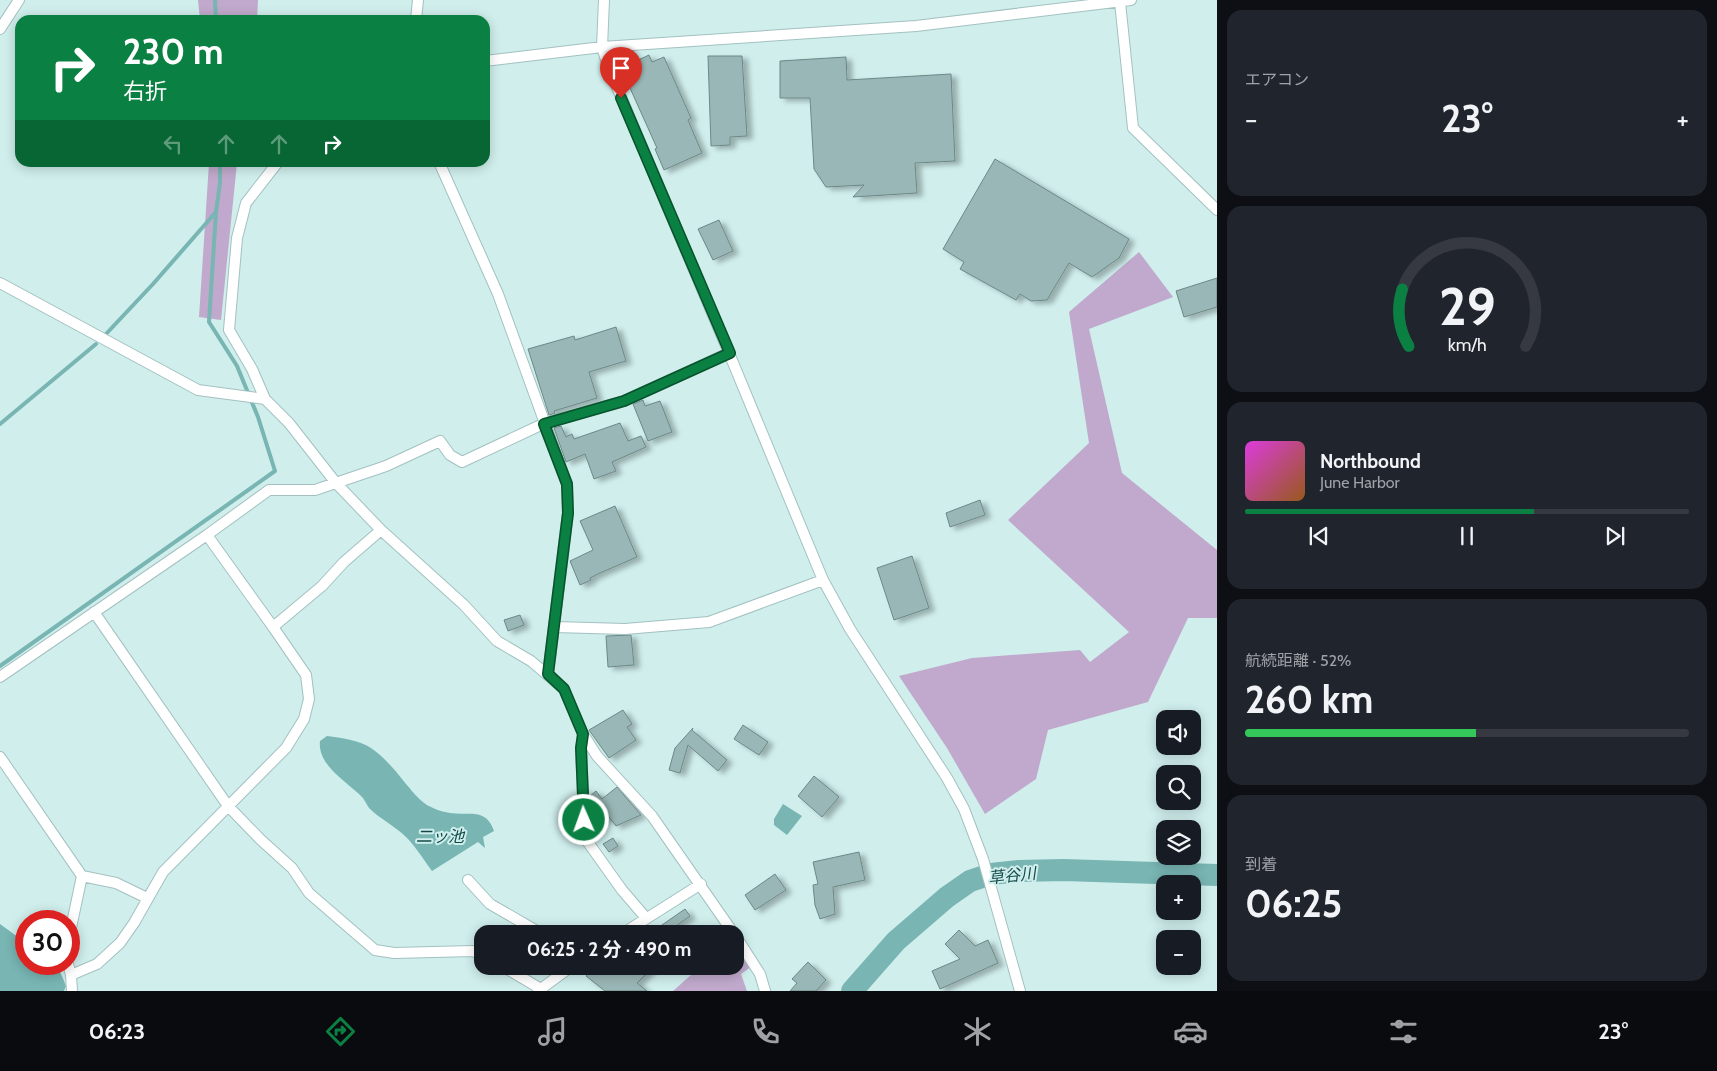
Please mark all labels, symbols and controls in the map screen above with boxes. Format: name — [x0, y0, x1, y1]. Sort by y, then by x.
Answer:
text: 230 m — [123, 30, 223, 73]
icon: right — [40, 35, 105, 100]
pin — [600, 47, 642, 98]
icon: arrive — [607, 54, 635, 82]
text: エアコン — [1245, 70, 1309, 89]
text: 右折 — [123, 78, 167, 105]
text: 23° — [1441, 95, 1493, 142]
text: − — [1245, 102, 1257, 136]
text: + — [1677, 102, 1689, 136]
icon: left — [159, 130, 187, 158]
icon: ahead — [212, 130, 240, 158]
icon: ahead — [265, 130, 293, 158]
icon: right — [318, 130, 346, 158]
text: 29 — [1439, 275, 1495, 338]
text: km/h — [1447, 334, 1487, 355]
text: Northbound — [1320, 450, 1421, 473]
text: June Harbor — [1320, 473, 1400, 492]
icon: previous — [1305, 522, 1333, 550]
icon: pause — [1453, 522, 1481, 550]
icon: next — [1601, 522, 1629, 550]
text: 航続距離 · 52% — [1245, 651, 1351, 670]
text: 260 km — [1245, 676, 1373, 723]
map controls — [1156, 710, 1201, 975]
button: sound — [1156, 710, 1201, 755]
button: search — [1156, 765, 1201, 810]
position arrow — [557, 793, 609, 845]
button: layers — [1156, 820, 1201, 865]
water label: 二ッ池 — [416, 827, 466, 846]
text: 到着 — [1245, 855, 1277, 874]
water label: 草谷川 — [987, 863, 1039, 887]
button: + — [1156, 875, 1201, 920]
text: 06:25 — [1245, 880, 1342, 927]
speed limit sign: 30 — [15, 910, 80, 975]
button: − — [1156, 930, 1201, 975]
text: 06:25 · 2 分 · 490 m — [527, 938, 691, 961]
icon: directions — [323, 1014, 358, 1049]
icon: music — [535, 1014, 570, 1049]
icon: phone — [748, 1014, 783, 1049]
icon: climate — [960, 1014, 995, 1049]
icon: car — [1173, 1014, 1208, 1049]
icon: filters — [1386, 1014, 1421, 1049]
text: 06:23 — [89, 1018, 145, 1045]
text: 23° — [1598, 1018, 1628, 1045]

